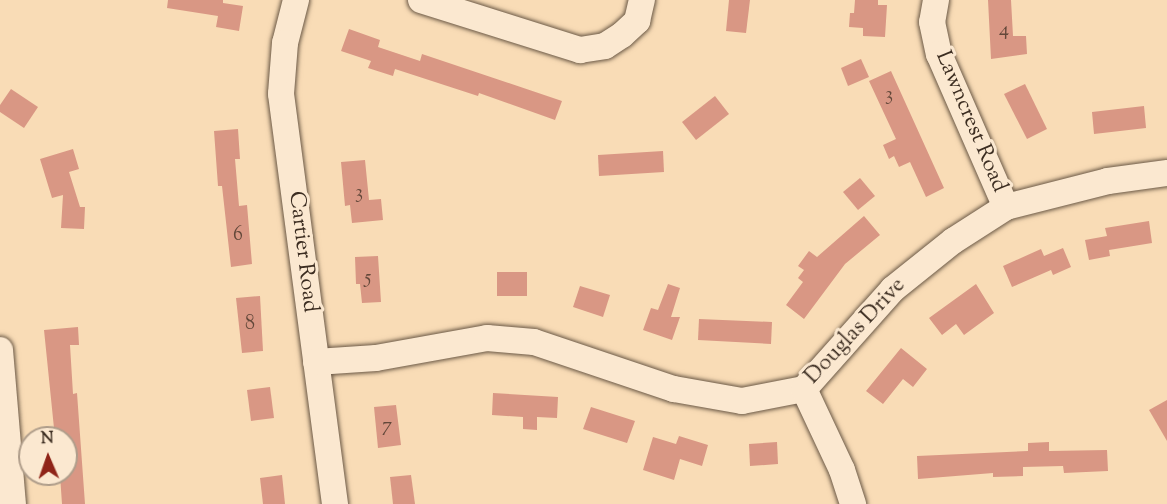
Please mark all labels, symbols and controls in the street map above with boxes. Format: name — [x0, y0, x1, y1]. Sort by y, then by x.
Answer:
house number: 4 — [999, 18, 1009, 42]
street label: Lawncrest Road — [928, 47, 1012, 197]
house number: 3 — [885, 83, 893, 107]
house number: 3 — [355, 181, 363, 205]
street label: Cartier Road — [281, 190, 323, 314]
house number: 6 — [233, 223, 243, 247]
house number: 5 — [365, 266, 371, 290]
street label: Douglas Drive — [800, 273, 912, 391]
house number: 8 — [245, 312, 255, 336]
house number: 7 — [382, 414, 392, 438]
north arrow — [18, 426, 78, 486]
text: N — [41, 428, 54, 451]

